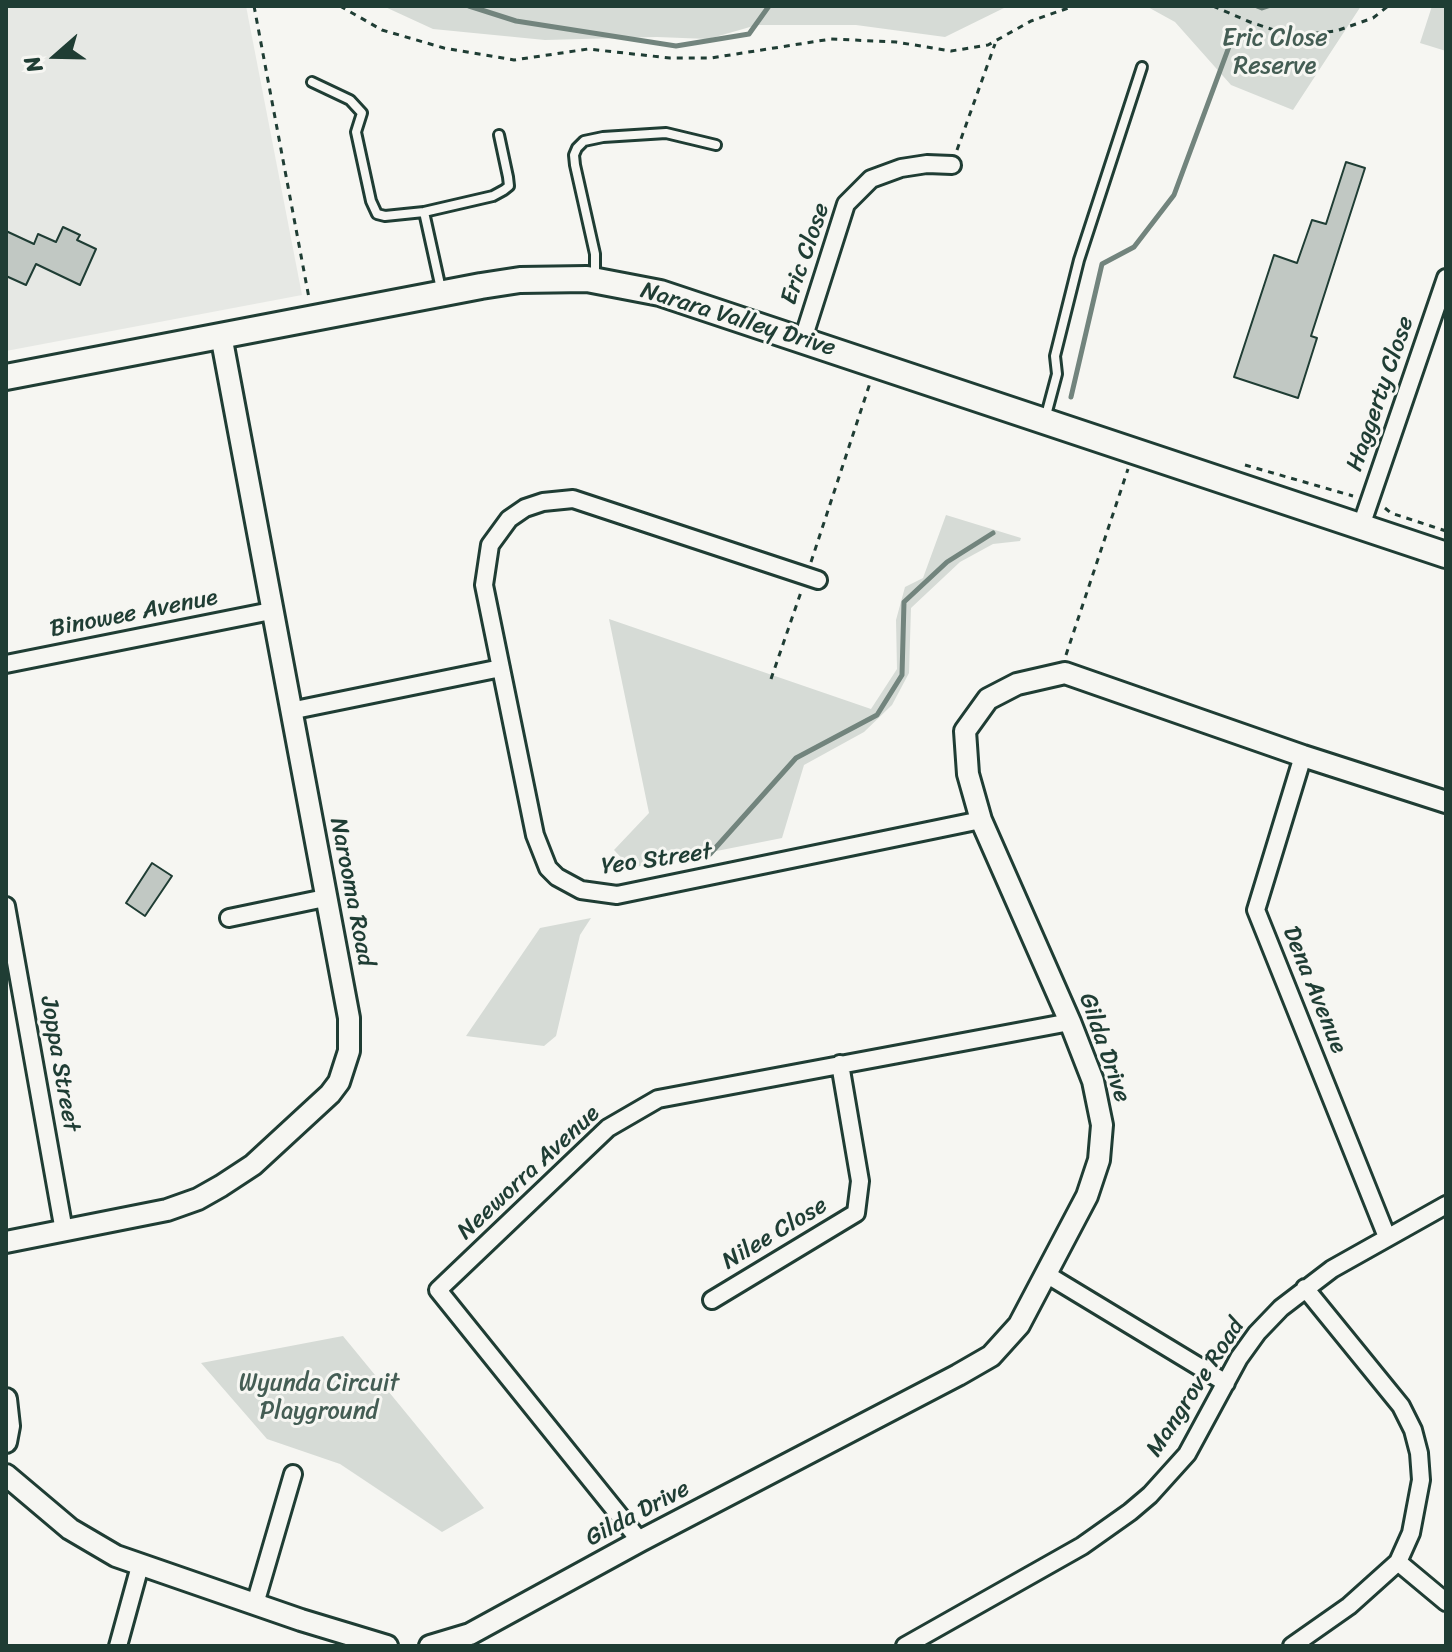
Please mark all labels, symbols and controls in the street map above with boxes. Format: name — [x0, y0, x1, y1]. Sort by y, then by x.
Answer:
north arrow — [16, 16, 96, 96]
park label: Eric Close Reserve — [1222, 25, 1328, 81]
text: N — [12, 51, 54, 78]
street label: Eric Close — [775, 199, 837, 309]
street label: Narara Valley Drive — [637, 277, 839, 363]
street label: Haggerty Close — [1341, 313, 1421, 475]
street label: Binowee Avenue — [48, 584, 220, 644]
street label: Narooma Road — [322, 815, 380, 969]
street label: Yeo Street — [600, 838, 714, 882]
street label: Dena Avenue — [1275, 922, 1353, 1058]
street label: Gilda Drive — [1072, 990, 1136, 1106]
street label: Joppa Street — [33, 994, 85, 1134]
street label: Neeworra Avenue — [452, 1100, 606, 1246]
street label: Nilee Close — [717, 1191, 833, 1277]
street label: Mangrove Road — [1141, 1313, 1251, 1463]
park label: Wyunda Circuit Playground — [239, 1370, 399, 1426]
street label: Gilda Drive — [581, 1475, 695, 1553]

